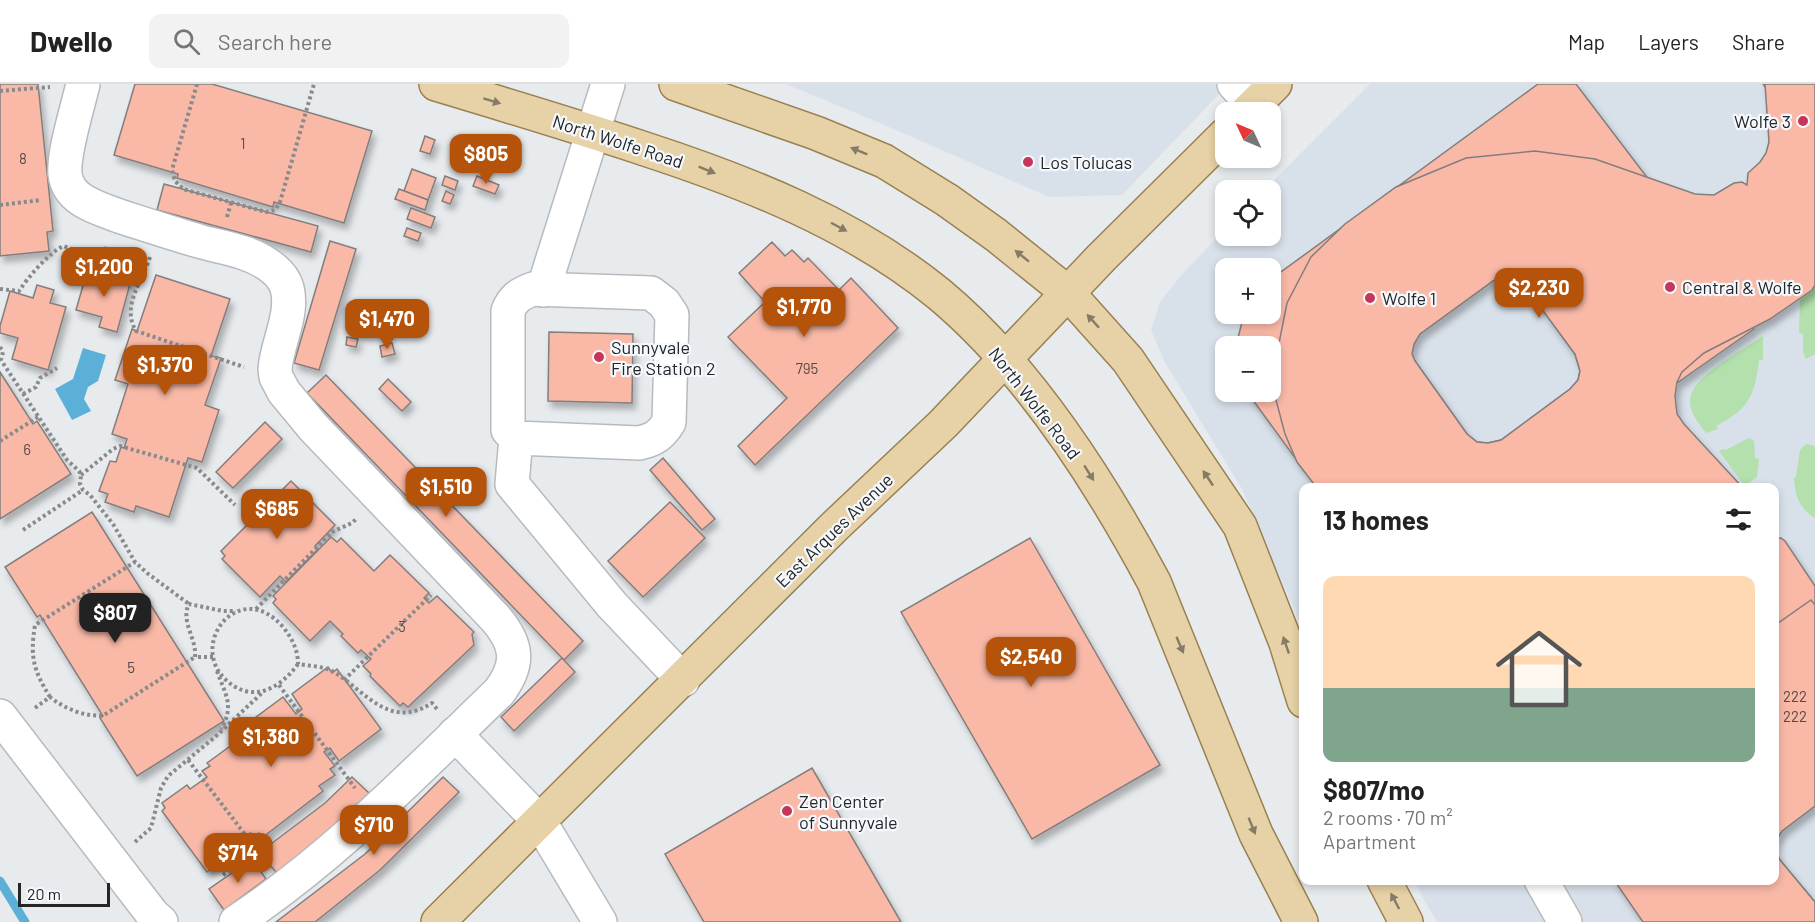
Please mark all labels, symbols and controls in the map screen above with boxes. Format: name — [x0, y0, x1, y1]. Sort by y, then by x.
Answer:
search box — [149, 14, 569, 68]
text: Dwello — [30, 24, 113, 58]
icon: search — [170, 25, 203, 58]
text: Search here — [218, 28, 332, 54]
text: Map — [1568, 29, 1605, 54]
text: Layers — [1638, 29, 1699, 54]
text: Share — [1732, 29, 1785, 54]
one-way arrow — [483, 97, 501, 106]
north arrow — [1215, 102, 1281, 168]
map controls — [1215, 102, 1281, 402]
street label: North Wolfe Road — [550, 110, 686, 172]
place label: Wolfe 3 — [1734, 110, 1791, 132]
marker: Wolfe 3 — [1796, 114, 1810, 128]
house number: 1 — [240, 134, 246, 152]
pin: $805 — [450, 134, 522, 185]
text: $805 — [464, 141, 508, 165]
one-way arrow — [850, 146, 868, 156]
house number: 8 — [19, 149, 27, 167]
place label: Los Tolucas — [1040, 151, 1132, 173]
marker: Los Tolucas — [1021, 155, 1035, 169]
one-way arrow — [698, 166, 716, 175]
button: locate — [1215, 180, 1281, 246]
one-way arrow — [830, 222, 847, 232]
pin: $1,200 — [55, 247, 153, 298]
one-way arrow — [1014, 250, 1030, 263]
text: $1,200 — [75, 254, 133, 278]
button: + — [1215, 258, 1281, 324]
pin: $2,230 — [1490, 268, 1588, 319]
text: $2,230 — [1508, 275, 1570, 299]
place label: Central & Wolfe — [1682, 276, 1802, 298]
marker: Central & Wolfe — [1663, 280, 1677, 294]
pin: $1,770 — [755, 287, 853, 338]
place label: Wolfe 1 — [1382, 287, 1436, 309]
marker: Wolfe 1 — [1363, 291, 1377, 305]
text: $1,770 — [776, 294, 832, 318]
pin: $1,470 — [338, 299, 436, 350]
text: $1,470 — [359, 306, 415, 330]
one-way arrow — [1087, 314, 1100, 329]
place label: Sunnyvale Fire Station 2 — [611, 336, 716, 379]
button: − — [1215, 336, 1281, 402]
street label: North Wolfe Road — [984, 343, 1086, 463]
pin: $1,370 — [116, 345, 214, 396]
marker: Sunnyvale Fire Station 2 — [592, 350, 606, 364]
text: $1,370 — [137, 352, 193, 376]
house number: 795 — [796, 359, 818, 377]
house number: 6 — [23, 440, 31, 458]
one-way arrow — [1083, 465, 1094, 481]
pin: $1,510 — [397, 467, 495, 518]
street label: East Arques Avenue — [771, 468, 897, 592]
one-way arrow — [1202, 470, 1213, 486]
text: $1,510 — [420, 474, 472, 498]
pin: $685 — [241, 489, 313, 540]
text: $685 — [255, 496, 299, 520]
icon: filters — [1722, 503, 1755, 536]
text: 13 homes — [1323, 504, 1429, 535]
pin: $807 — [79, 593, 151, 644]
text: $807 — [93, 600, 137, 624]
icon: home — [1485, 615, 1593, 723]
house number: 3 — [398, 617, 406, 635]
one-way arrow — [1176, 636, 1185, 654]
one-way arrow — [1281, 636, 1291, 654]
pin: $2,540 — [982, 637, 1080, 688]
text: $2,540 — [1000, 644, 1062, 668]
house number: 5 — [127, 658, 135, 676]
house number: 222 — [1783, 687, 1807, 705]
house number: 222 — [1783, 707, 1807, 725]
pin: $1,380 — [222, 717, 320, 768]
text: $1,380 — [243, 724, 299, 748]
text: $807/mo — [1323, 774, 1425, 805]
place label: Zen Center of Sunnyvale — [799, 790, 898, 833]
marker: Zen Center of Sunnyvale — [780, 804, 794, 818]
pin: $710 — [338, 805, 410, 856]
text: 2 rooms · 70 m² — [1323, 805, 1453, 829]
text: $710 — [354, 812, 394, 836]
one-way arrow — [1248, 817, 1258, 835]
text: Apartment — [1323, 829, 1416, 853]
pin: $714 — [202, 833, 274, 884]
text: $714 — [218, 840, 258, 864]
scale bar — [18, 880, 110, 908]
text: 20 m — [27, 884, 61, 903]
one-way arrow — [1390, 893, 1400, 910]

